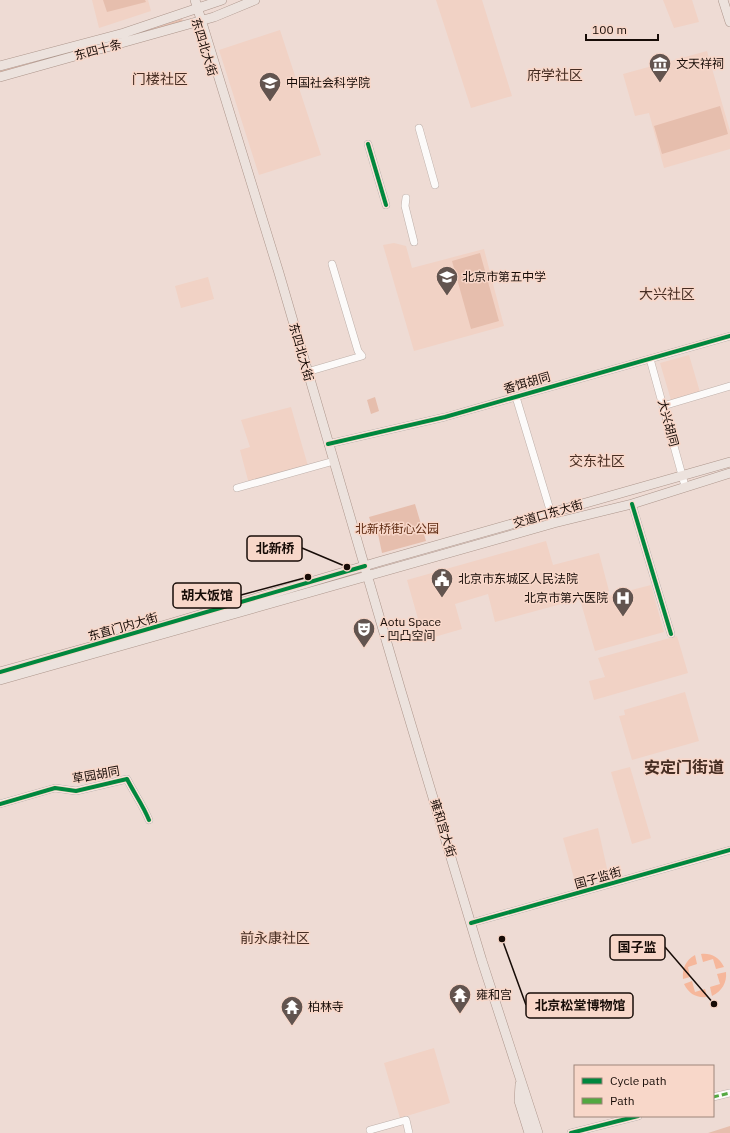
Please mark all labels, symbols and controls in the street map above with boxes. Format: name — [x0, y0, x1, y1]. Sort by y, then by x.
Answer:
street label: 东四北大街 — [189, 16, 220, 78]
scale bar — [586, 16, 658, 42]
text: 100 m — [592, 22, 627, 37]
street label: 东四十条 — [73, 36, 123, 63]
museum icon: 文天祥祠 — [647, 51, 673, 84]
place label: 文天祥祠 — [676, 56, 724, 71]
district label: 府学社区 — [527, 66, 583, 84]
district label: 门楼社区 — [132, 70, 188, 88]
school or university icon: 中国社会科学院 — [257, 70, 283, 103]
place label: 中国社会科学院 — [286, 75, 370, 90]
school or university icon: 北京市第五中学 — [434, 264, 460, 297]
place label: 北京市第五中学 — [462, 269, 546, 284]
district label: 大兴社区 — [639, 285, 695, 303]
street label: 东四北大街 — [286, 321, 317, 383]
street label: 香饵胡同 — [502, 369, 552, 396]
street label: 大兴胡同 — [655, 398, 682, 448]
district label: 交东社区 — [569, 452, 625, 470]
street label: 交道口东大街 — [511, 496, 585, 531]
park label: 北新桥街心公园 — [355, 521, 439, 536]
callout: 北新桥 — [247, 536, 302, 561]
text: 北新桥 — [255, 540, 295, 557]
public building icon: 北京市东城区人民法院 — [429, 566, 455, 599]
place label: 北京市东城区人民法院 — [458, 571, 578, 586]
callout: 胡大饭馆 — [173, 583, 241, 608]
hospital icon: 北京市第六医院 — [610, 585, 636, 618]
text: 胡大饭馆 — [181, 587, 233, 604]
place label: 北京市第六医院 — [524, 590, 608, 605]
street label: 东直门内大街 — [86, 609, 160, 644]
place label: Aotu Space - 凹凸空间 — [380, 614, 442, 643]
theatre icon: Aotu Space - 凹凸空间 — [351, 616, 377, 649]
district label: 安定门街道 — [644, 757, 724, 777]
street label: 草园胡同 — [71, 763, 121, 786]
street label: 雍和宫大街 — [428, 797, 459, 859]
street label: 国子监街 — [573, 864, 623, 891]
district label: 前永康社区 — [240, 929, 310, 947]
callout: 国子监 — [610, 935, 665, 960]
text: 国子监 — [617, 939, 657, 956]
temple icon: 雍和宫 — [447, 982, 473, 1015]
place label: 雍和宫 — [476, 987, 512, 1002]
callout: 北京松堂博物馆 — [526, 993, 633, 1018]
temple icon: 柏林寺 — [279, 994, 305, 1027]
text: 北京松堂博物馆 — [534, 997, 626, 1014]
place label: 柏林寺 — [308, 999, 344, 1014]
legend — [574, 1065, 714, 1117]
text: Cycle path — [610, 1073, 667, 1088]
text: Path — [610, 1093, 635, 1108]

